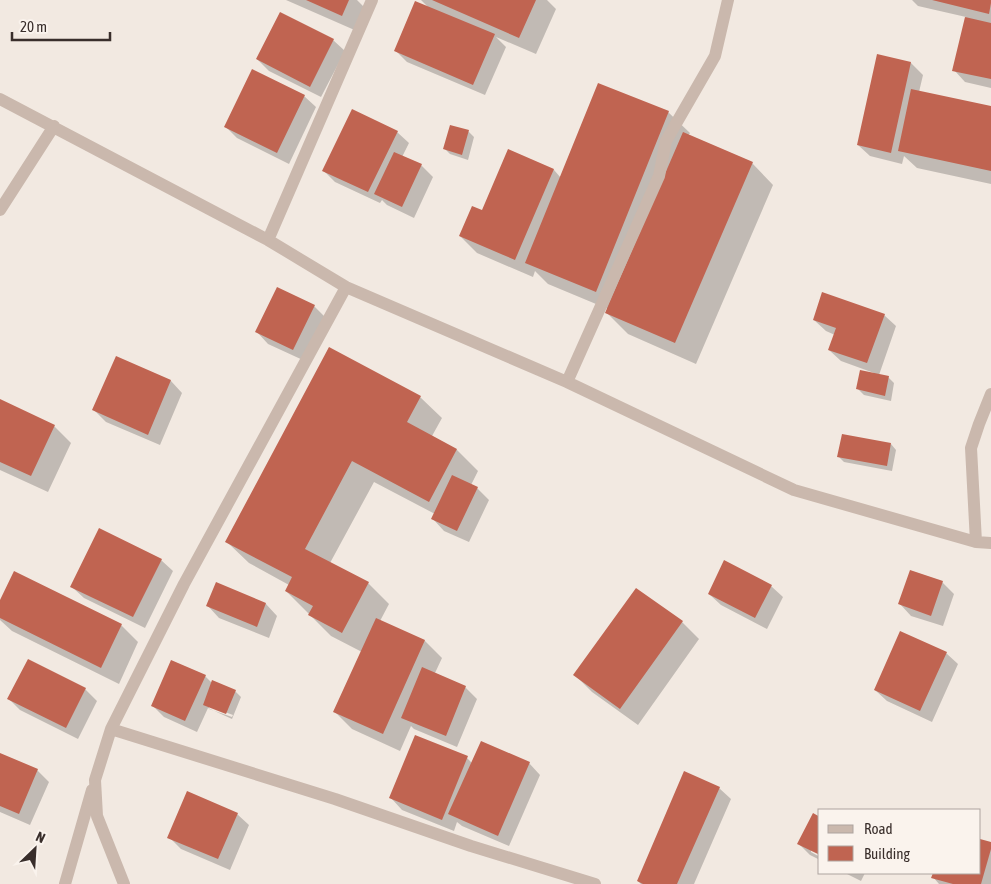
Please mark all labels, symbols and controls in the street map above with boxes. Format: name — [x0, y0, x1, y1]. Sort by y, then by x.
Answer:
scale bar — [12, 10, 110, 42]
text: 20 m — [20, 18, 47, 35]
legend — [818, 809, 981, 874]
text: Road — [864, 820, 893, 837]
north arrow — [10, 824, 60, 874]
text: N — [33, 828, 48, 846]
text: Building — [864, 845, 910, 862]

